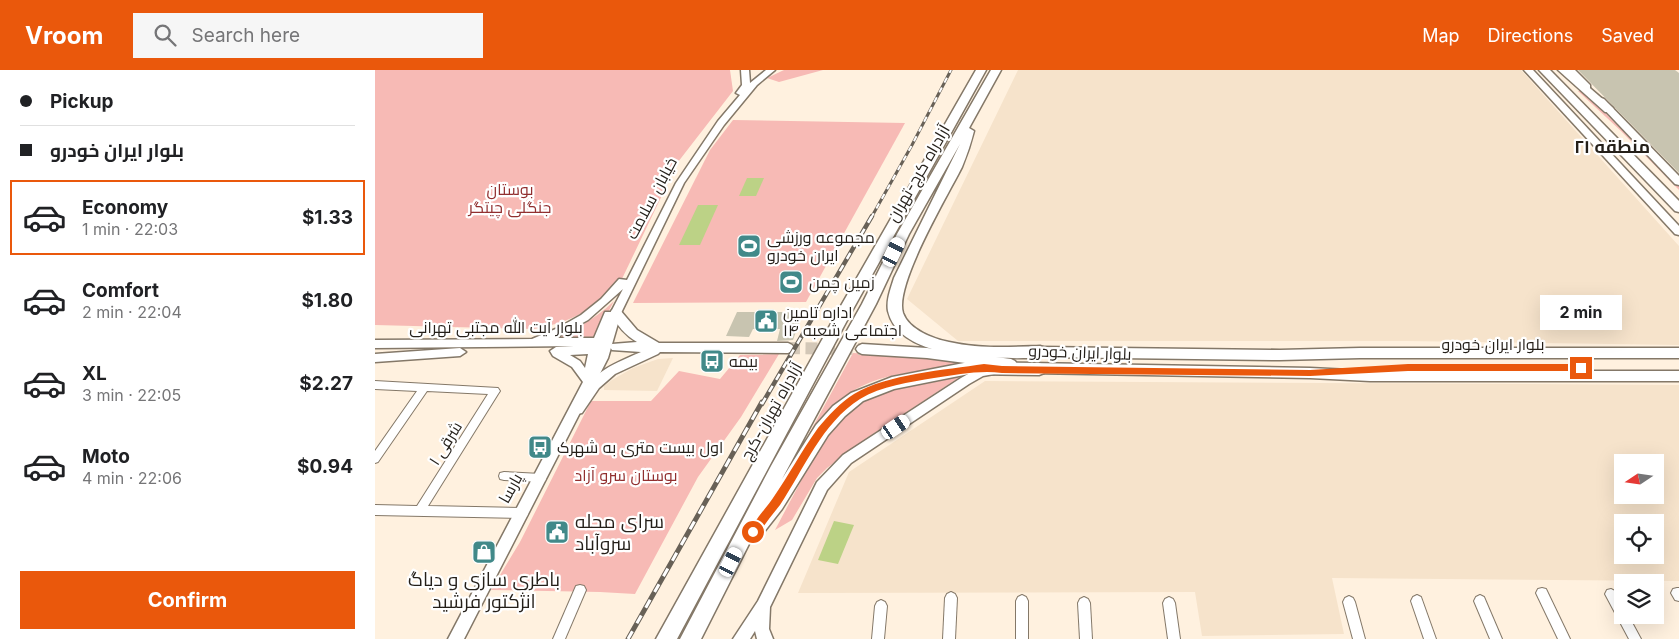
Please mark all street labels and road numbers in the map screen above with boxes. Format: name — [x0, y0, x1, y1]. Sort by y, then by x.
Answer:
street label: آزادراه کرج-تهران — [882, 120, 956, 226]
street label: خیابان سلامت — [621, 154, 682, 243]
street label: بلوار آیت الله مجتبی تهرانی — [409, 317, 583, 338]
street label: بلوار ایران خودرو — [1441, 334, 1545, 355]
street label: بلوار ایران خودرو — [1028, 340, 1132, 365]
street label: آزادراه تهران-کرج — [736, 358, 808, 464]
street label: ۱ شرقی — [424, 417, 467, 469]
street label: پارسا — [494, 469, 528, 507]

